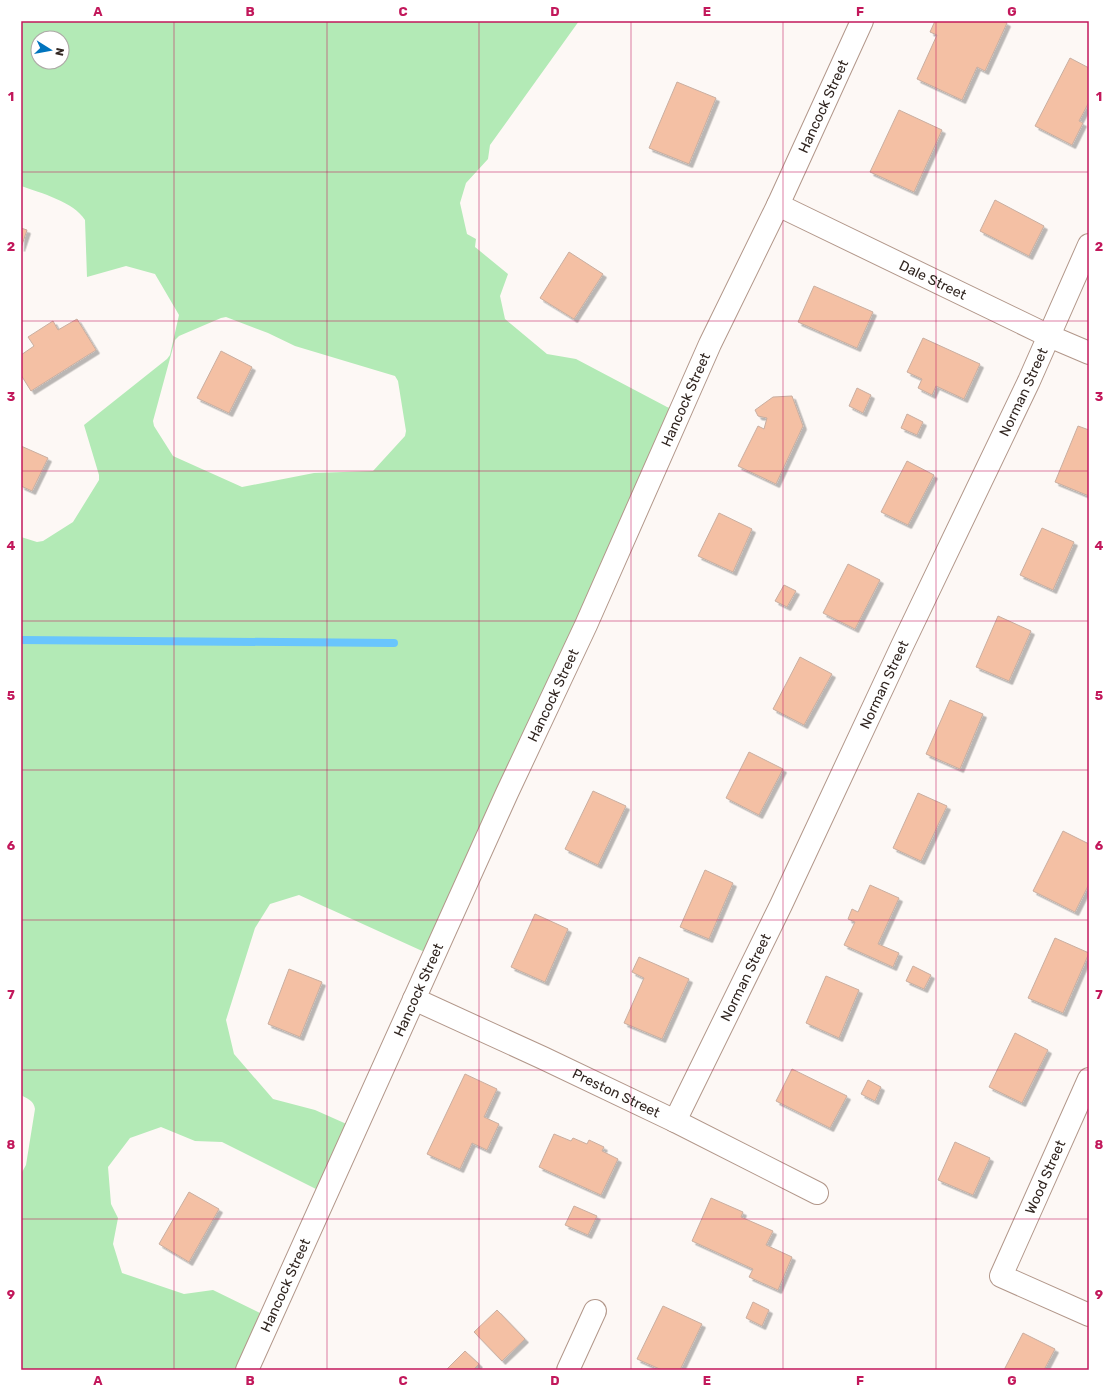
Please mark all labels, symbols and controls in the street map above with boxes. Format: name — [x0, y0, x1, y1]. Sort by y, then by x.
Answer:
text: A — [93, 4, 103, 19]
text: B — [245, 4, 255, 19]
text: C — [398, 4, 408, 19]
text: D — [550, 4, 560, 19]
text: E — [703, 4, 711, 19]
text: F — [856, 4, 864, 19]
text: G — [1007, 4, 1017, 19]
north arrow — [30, 30, 70, 70]
text: N — [52, 47, 66, 57]
street label: Hancock Street — [795, 57, 852, 156]
text: 1 — [8, 89, 14, 104]
text: 1 — [1096, 89, 1102, 104]
text: 2 — [7, 239, 15, 254]
text: 2 — [1095, 239, 1103, 254]
street label: Dale Street — [896, 257, 969, 304]
street label: Norman Street — [996, 345, 1052, 439]
street label: Hancock Street — [658, 350, 714, 449]
text: 3 — [7, 389, 16, 404]
text: 3 — [1095, 389, 1104, 404]
text: 4 — [7, 538, 16, 553]
text: 4 — [1095, 538, 1104, 553]
street label: Norman Street — [857, 637, 913, 732]
street label: Hancock Street — [524, 646, 583, 745]
text: 5 — [7, 688, 15, 703]
text: 5 — [1095, 688, 1103, 703]
text: 6 — [7, 838, 16, 853]
text: 6 — [1095, 838, 1104, 853]
street label: Norman Street — [717, 930, 775, 1024]
street label: Hancock Street — [390, 940, 447, 1039]
text: 7 — [7, 987, 15, 1002]
text: 7 — [1095, 987, 1103, 1002]
street label: Preston Street — [569, 1065, 663, 1122]
text: 8 — [7, 1137, 16, 1152]
street label: Wood Street — [1022, 1137, 1070, 1217]
text: 8 — [1095, 1137, 1104, 1152]
street label: Hancock Street — [257, 1236, 314, 1335]
text: 9 — [7, 1287, 15, 1302]
text: 9 — [1095, 1287, 1103, 1302]
text: A — [93, 1373, 103, 1388]
text: B — [245, 1373, 255, 1388]
text: C — [398, 1373, 408, 1388]
text: D — [550, 1373, 560, 1388]
text: E — [703, 1373, 711, 1388]
text: F — [856, 1373, 864, 1388]
text: G — [1007, 1373, 1017, 1388]

